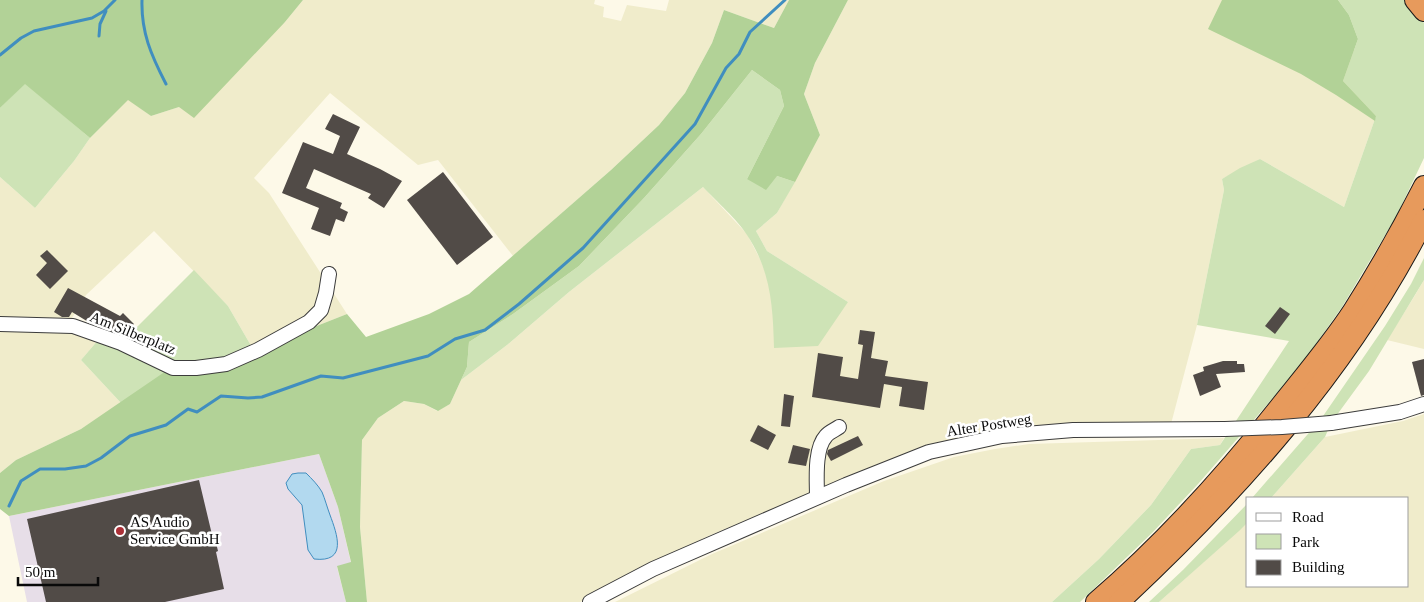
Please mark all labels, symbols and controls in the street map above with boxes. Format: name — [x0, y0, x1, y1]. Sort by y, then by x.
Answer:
street label: Am Silberplatz — [88, 308, 179, 358]
street label: Alter Postweg — [946, 410, 1033, 440]
legend — [1246, 497, 1409, 587]
text: Road — [1292, 509, 1324, 525]
place label: AS Audio Service GmbH — [130, 514, 220, 547]
marker: AS Audio Service GmbH — [114, 525, 126, 537]
text: Park — [1292, 534, 1320, 550]
scale bar — [18, 554, 98, 586]
text: Building — [1292, 559, 1345, 575]
text: 50 m — [25, 564, 56, 580]

